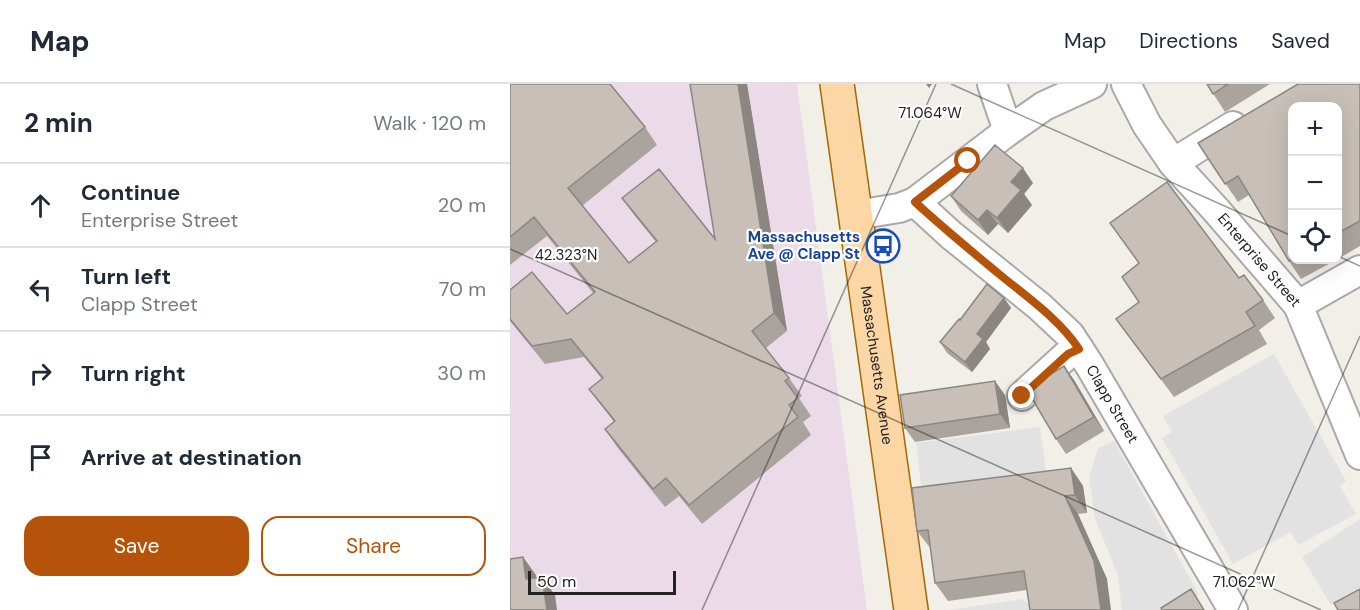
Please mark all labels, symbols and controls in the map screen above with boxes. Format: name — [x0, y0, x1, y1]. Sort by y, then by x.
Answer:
text: Map — [30, 23, 90, 60]
text: Map — [1064, 27, 1106, 55]
text: Directions — [1139, 27, 1238, 55]
text: Saved — [1271, 27, 1330, 55]
map controls — [1288, 102, 1342, 264]
button: + — [1288, 102, 1342, 156]
text: 71.064°W — [898, 103, 962, 123]
text: 2 min — [24, 106, 93, 140]
text: Walk · 120 m — [373, 110, 486, 136]
route start — [954, 147, 980, 173]
button: − — [1288, 156, 1342, 210]
text: Continue — [81, 178, 180, 207]
icon: ahead — [24, 189, 57, 222]
text: 20 m — [438, 192, 486, 218]
text: Enterprise Street — [81, 207, 238, 233]
street label: Enterprise Street — [1213, 209, 1305, 311]
button: locate — [1288, 210, 1342, 264]
place label: Massachusetts Ave @ Clapp St — [748, 227, 860, 264]
bus stop icon: Massachusetts Ave @ Clapp St — [865, 228, 901, 264]
text: 42.323°N — [535, 245, 597, 265]
text: Turn left — [81, 262, 171, 291]
icon: left — [24, 273, 57, 306]
text: 70 m — [439, 276, 486, 302]
street label: Massachusetts Avenue — [856, 285, 898, 446]
text: Clapp Street — [81, 291, 198, 317]
icon: right — [24, 357, 57, 390]
text: Turn right — [81, 359, 186, 388]
text: 30 m — [437, 360, 486, 386]
street label: Clapp Street — [1082, 361, 1143, 447]
route end — [1008, 382, 1034, 408]
icon: arrive — [24, 441, 57, 474]
text: Arrive at destination — [81, 443, 302, 472]
button: Save — [24, 516, 249, 576]
button: Share — [261, 516, 486, 576]
scale bar — [528, 568, 676, 596]
text: 50 m — [537, 571, 576, 592]
text: 71.062°W — [1213, 572, 1276, 592]

